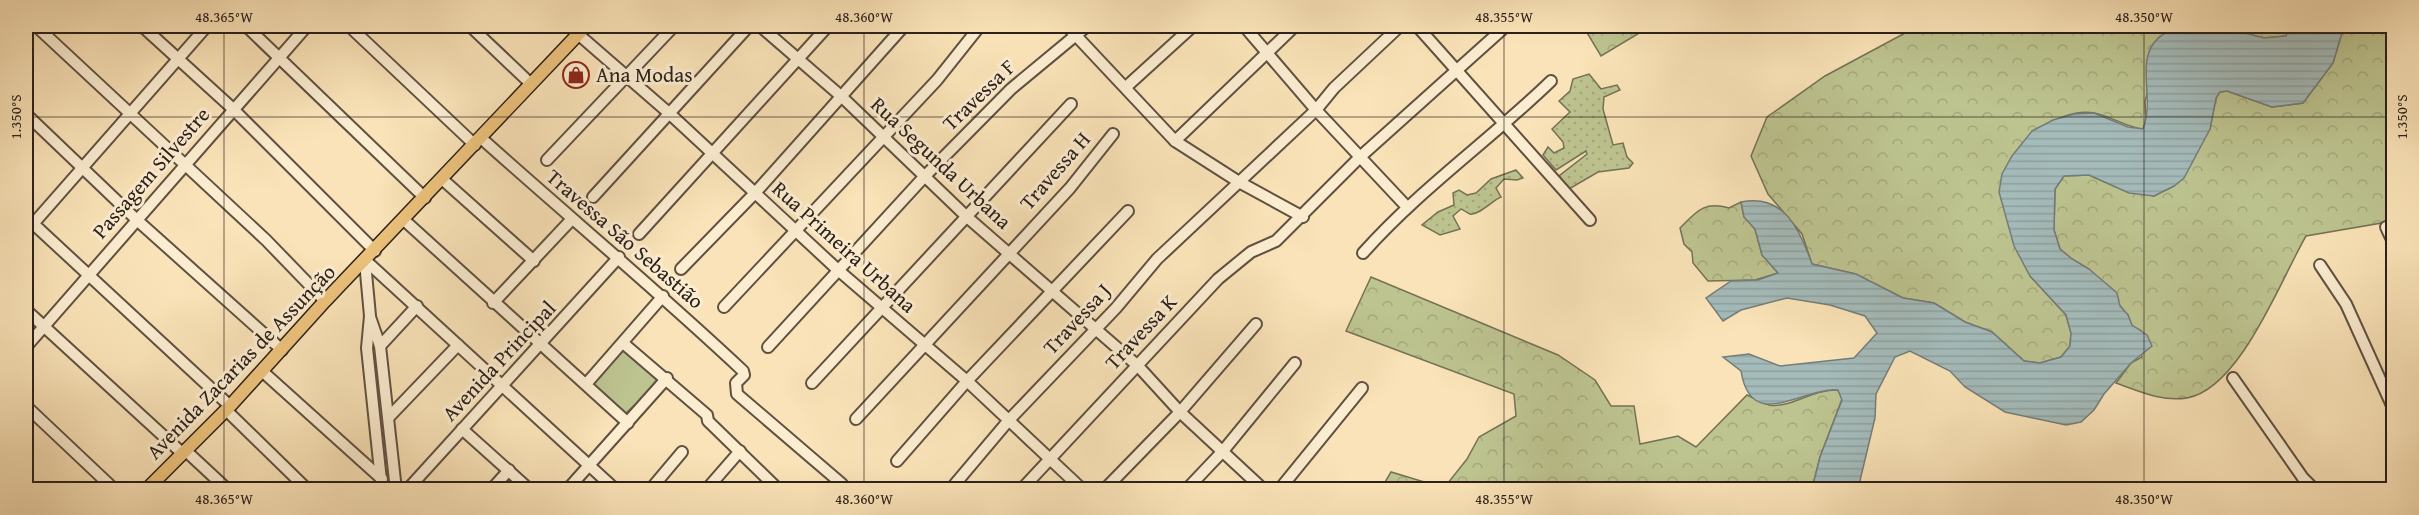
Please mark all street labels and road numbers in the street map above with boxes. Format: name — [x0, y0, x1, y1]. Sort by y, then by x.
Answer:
street label: Travessa F — [935, 52, 1022, 137]
street label: Rua Segunda Urbana — [864, 89, 1019, 236]
street label: Passagem Silvestre — [85, 100, 217, 245]
street label: Travessa H — [1012, 125, 1097, 217]
street label: Travessa São Sebastião — [540, 161, 711, 316]
street label: Rua Primeira Urbana — [765, 173, 923, 320]
street label: Avenida Zacarias de Assunção — [139, 257, 342, 466]
street label: Travessa J — [1035, 276, 1118, 361]
street label: Travessa K — [1097, 287, 1184, 376]
street label: Avenida Principal — [434, 293, 563, 428]

